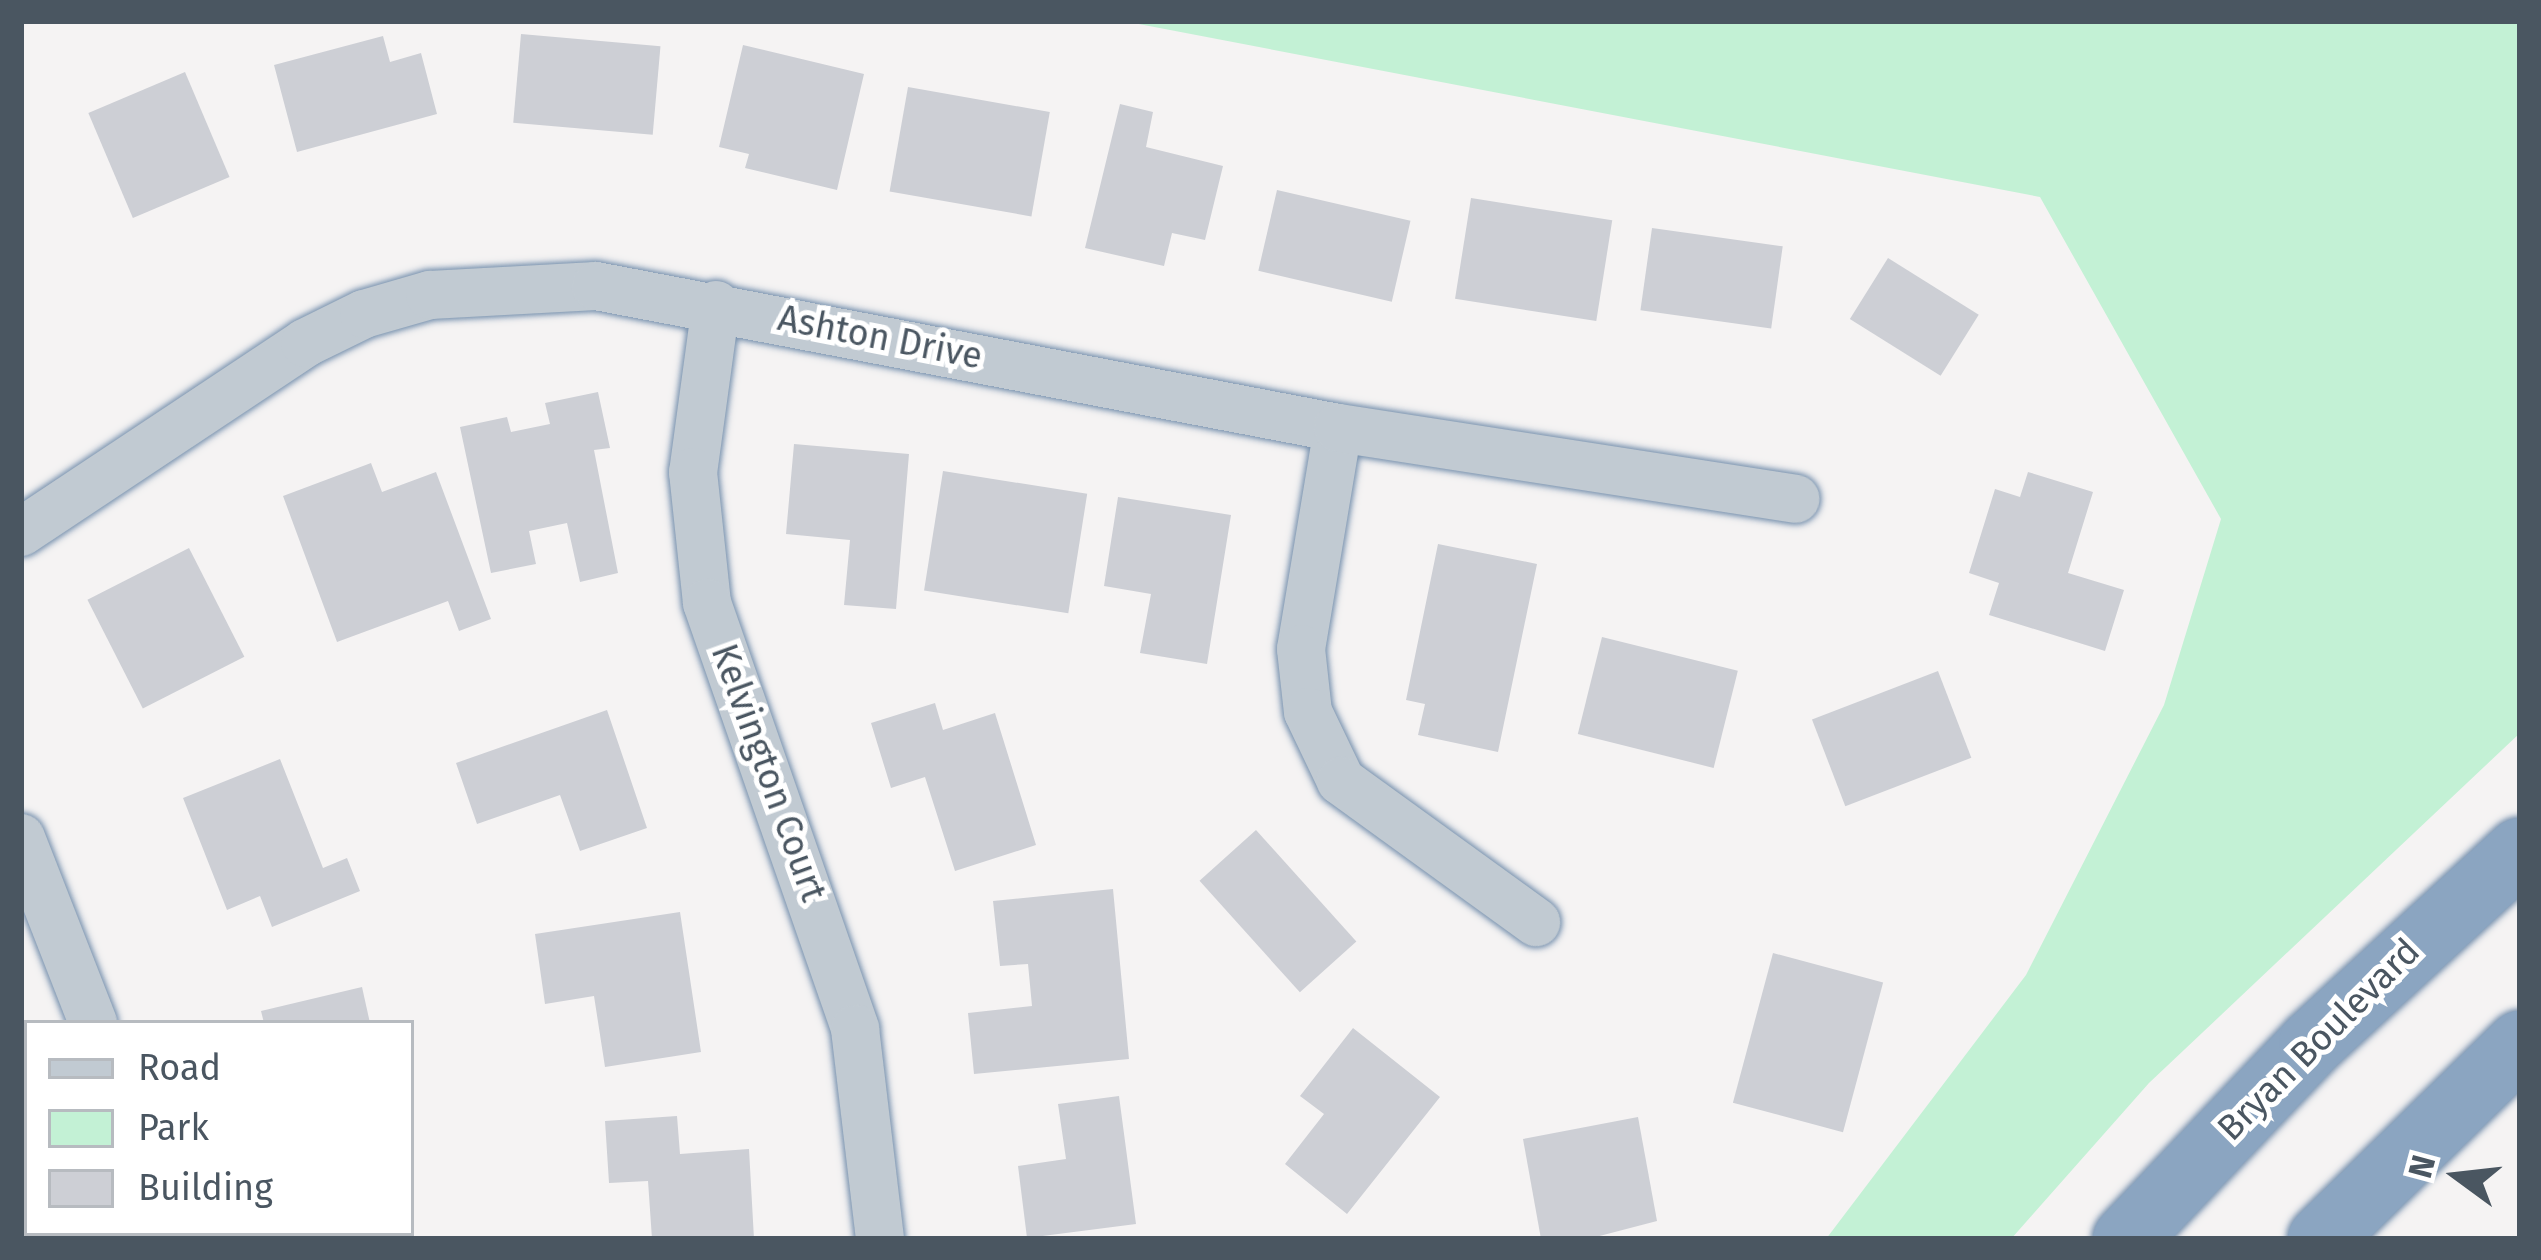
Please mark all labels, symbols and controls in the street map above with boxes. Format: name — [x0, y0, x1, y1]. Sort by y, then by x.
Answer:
street label: Ashton Drive — [774, 297, 986, 379]
street label: Kelvington Court — [701, 638, 835, 908]
street label: Bryan Boulevard — [2209, 930, 2429, 1150]
legend — [24, 1020, 414, 1236]
text: Road — [138, 1046, 221, 1090]
text: Park — [138, 1106, 209, 1150]
north arrow — [2397, 1116, 2517, 1236]
text: N — [2400, 1151, 2444, 1182]
text: Building — [138, 1166, 273, 1210]

